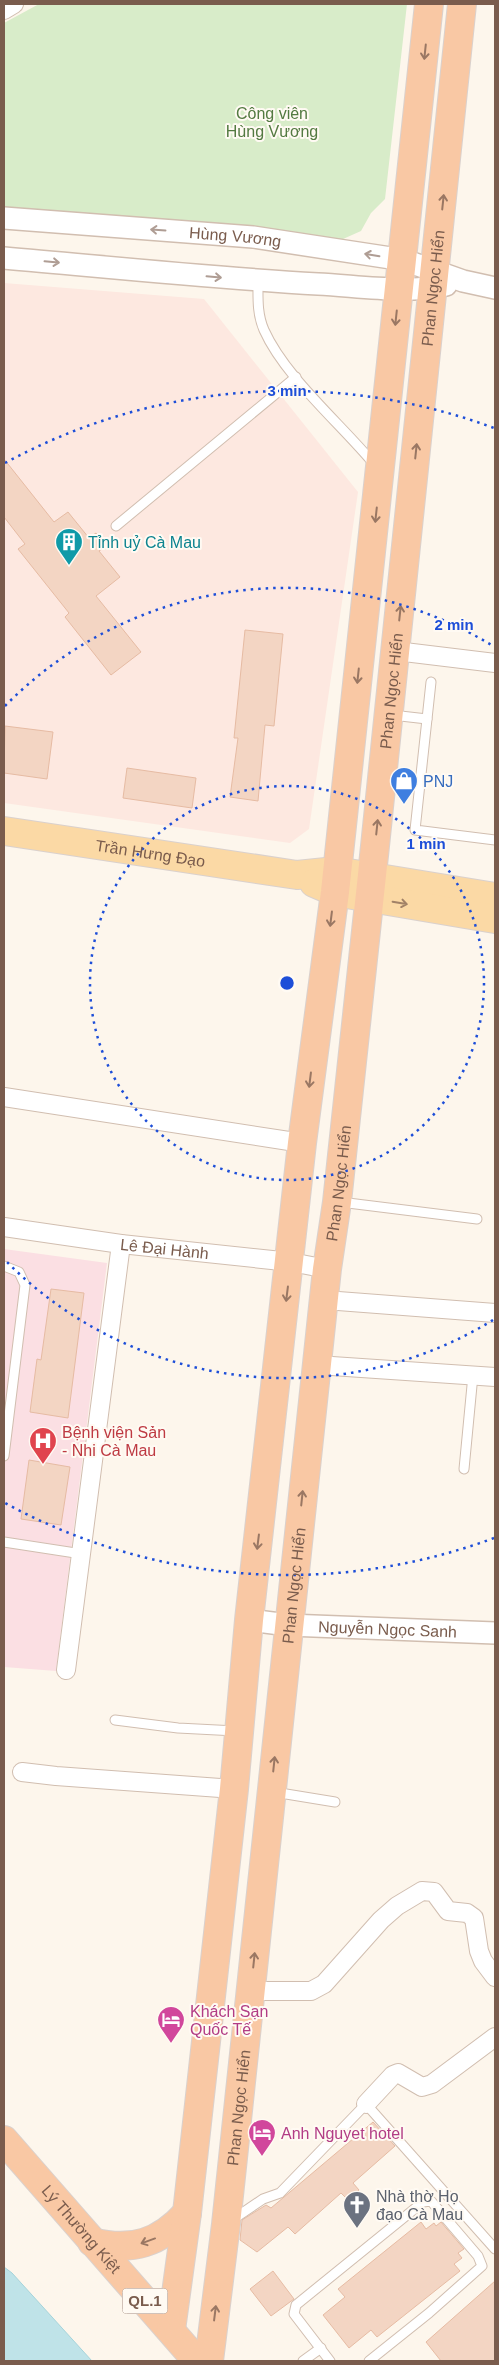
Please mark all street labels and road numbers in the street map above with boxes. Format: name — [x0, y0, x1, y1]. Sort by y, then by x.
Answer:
street label: Hùng Vương — [189, 224, 282, 250]
street label: Phan Ngọc Hiển — [419, 229, 448, 347]
street label: Phan Ngọc Hiển — [377, 632, 406, 750]
street label: Trần Hưng Đạo — [94, 837, 206, 870]
street label: Phan Ngọc Hiển — [323, 1124, 354, 1242]
street label: Lê Đại Hành — [119, 1236, 210, 1262]
street label: Phan Ngọc Hiển — [279, 1527, 309, 1645]
street label: Nguyễn Ngọc Sanh — [318, 1618, 457, 1641]
street label: Phan Ngọc Hiển — [224, 2049, 253, 2167]
street label: Lý Thường Kiệt — [38, 2182, 124, 2277]
road number: QL.1 — [122, 2288, 168, 2314]

